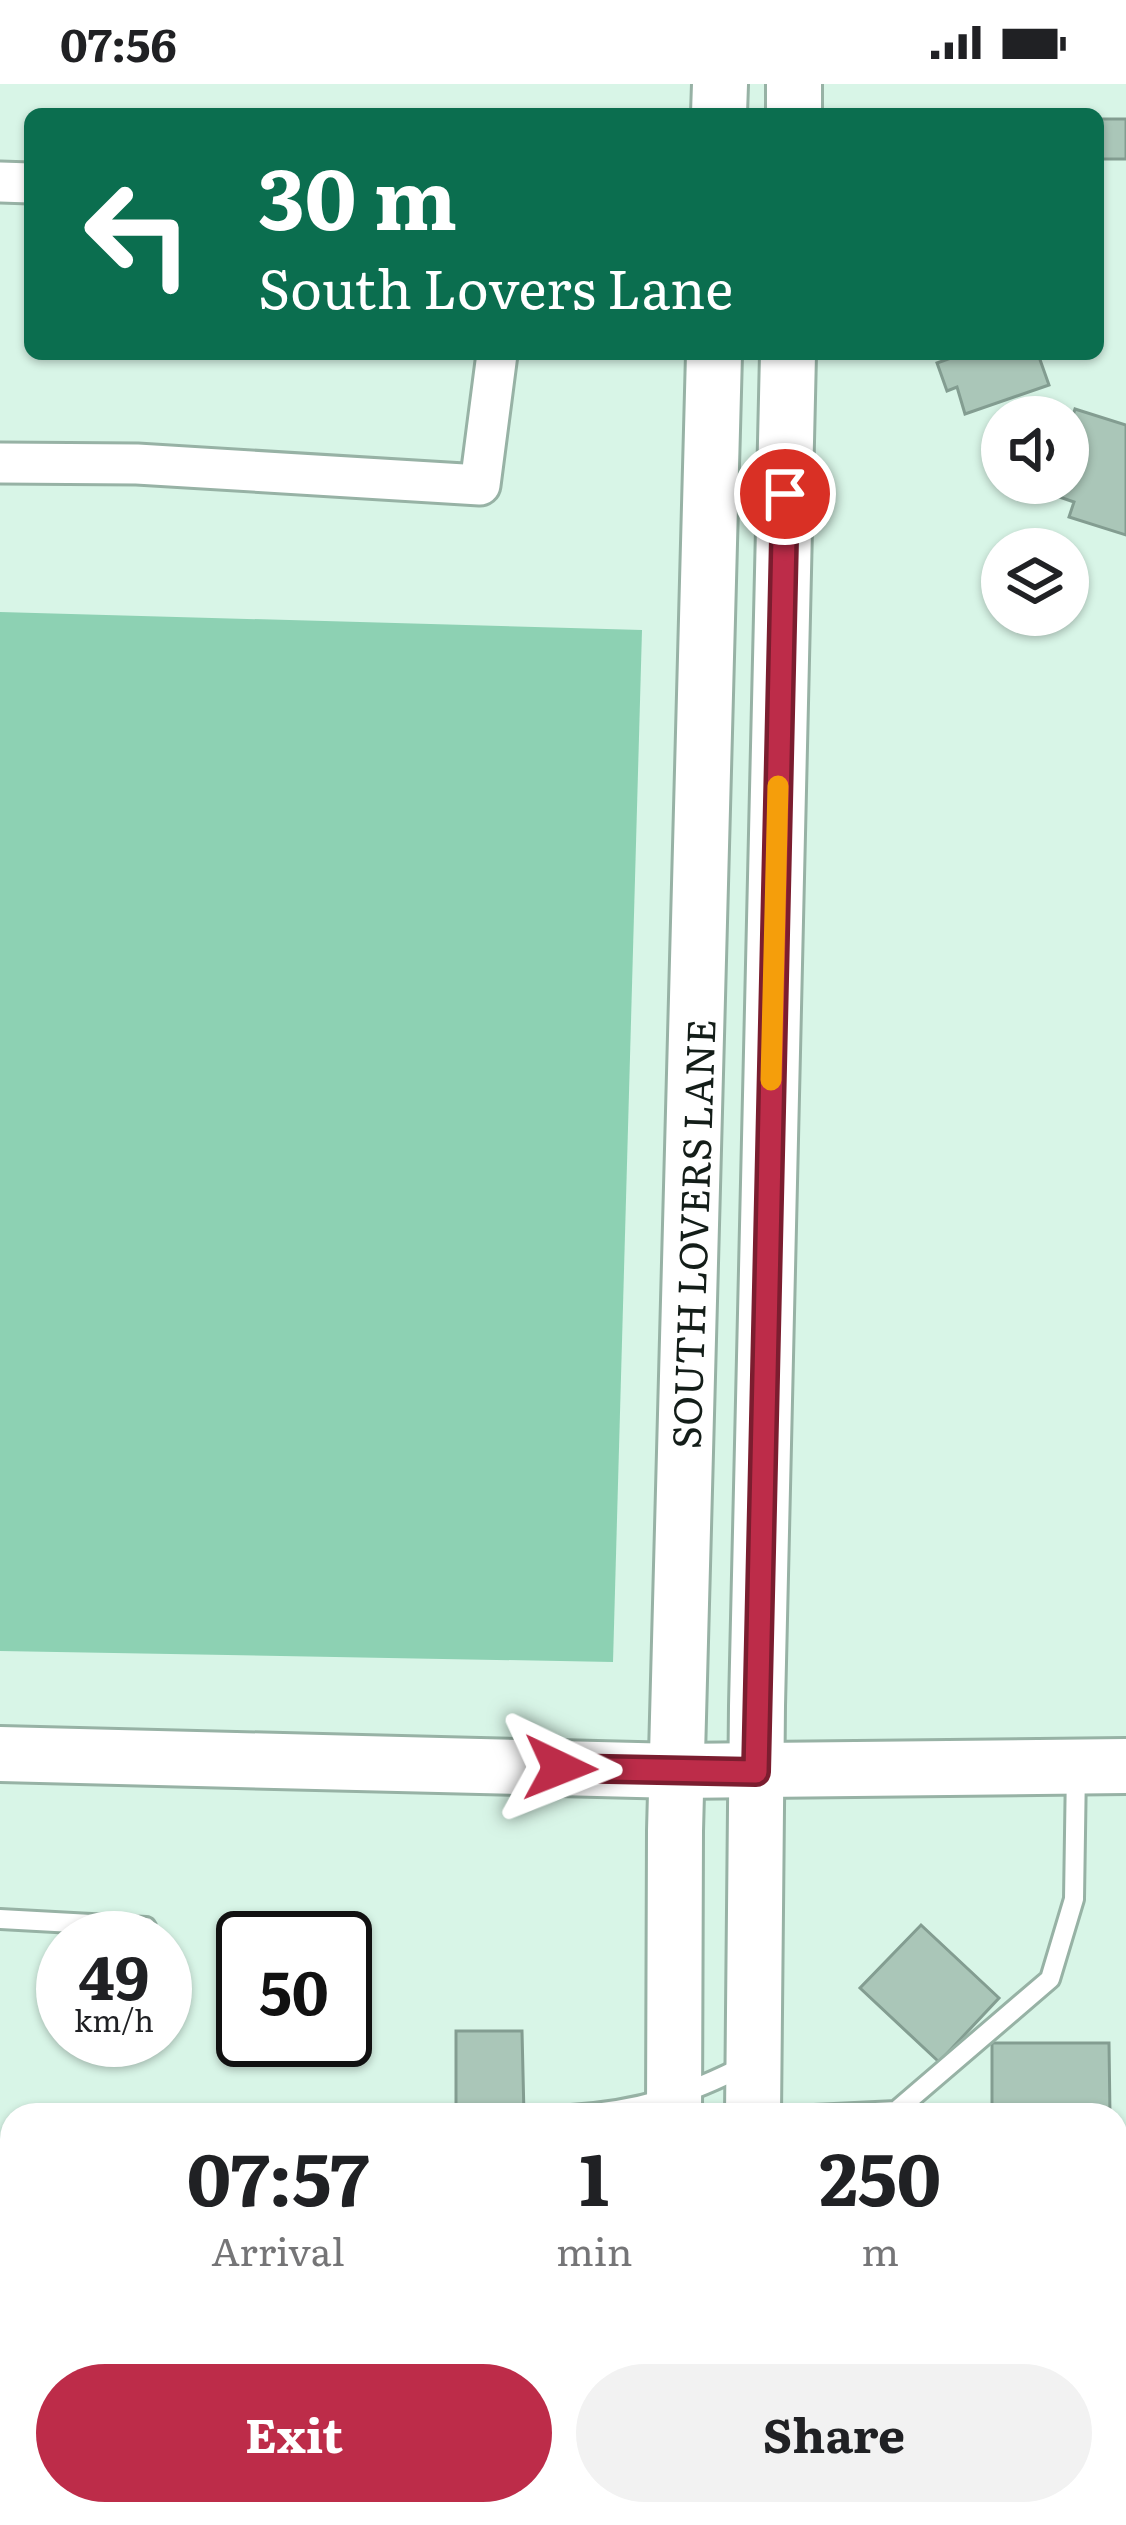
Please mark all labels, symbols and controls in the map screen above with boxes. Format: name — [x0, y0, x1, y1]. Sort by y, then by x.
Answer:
text: 07:56 — [60, 9, 177, 76]
text: 30 m — [258, 131, 457, 256]
icon: left — [60, 156, 216, 312]
text: South Lovers Lane — [258, 245, 733, 326]
map controls — [981, 396, 1089, 636]
button: sound — [981, 396, 1089, 504]
pin — [734, 443, 836, 545]
icon: arrive — [752, 461, 818, 527]
button: layers — [981, 528, 1089, 636]
street label: SOUTH LOVERS LANE — [655, 1018, 727, 1450]
position arrow — [497, 1705, 623, 1831]
speed limit sign: 50 — [216, 1911, 372, 2067]
text: 49 — [79, 1929, 149, 2018]
text: km/h — [74, 1997, 154, 2041]
text: 07:57 — [187, 2121, 369, 2228]
text: 1 — [579, 2121, 609, 2228]
text: 250 — [819, 2121, 941, 2228]
text: Arrival — [211, 2220, 345, 2278]
text: min — [556, 2220, 633, 2278]
text: m — [861, 2220, 899, 2278]
button: Exit — [36, 2364, 552, 2502]
button: Share — [576, 2364, 1092, 2502]

